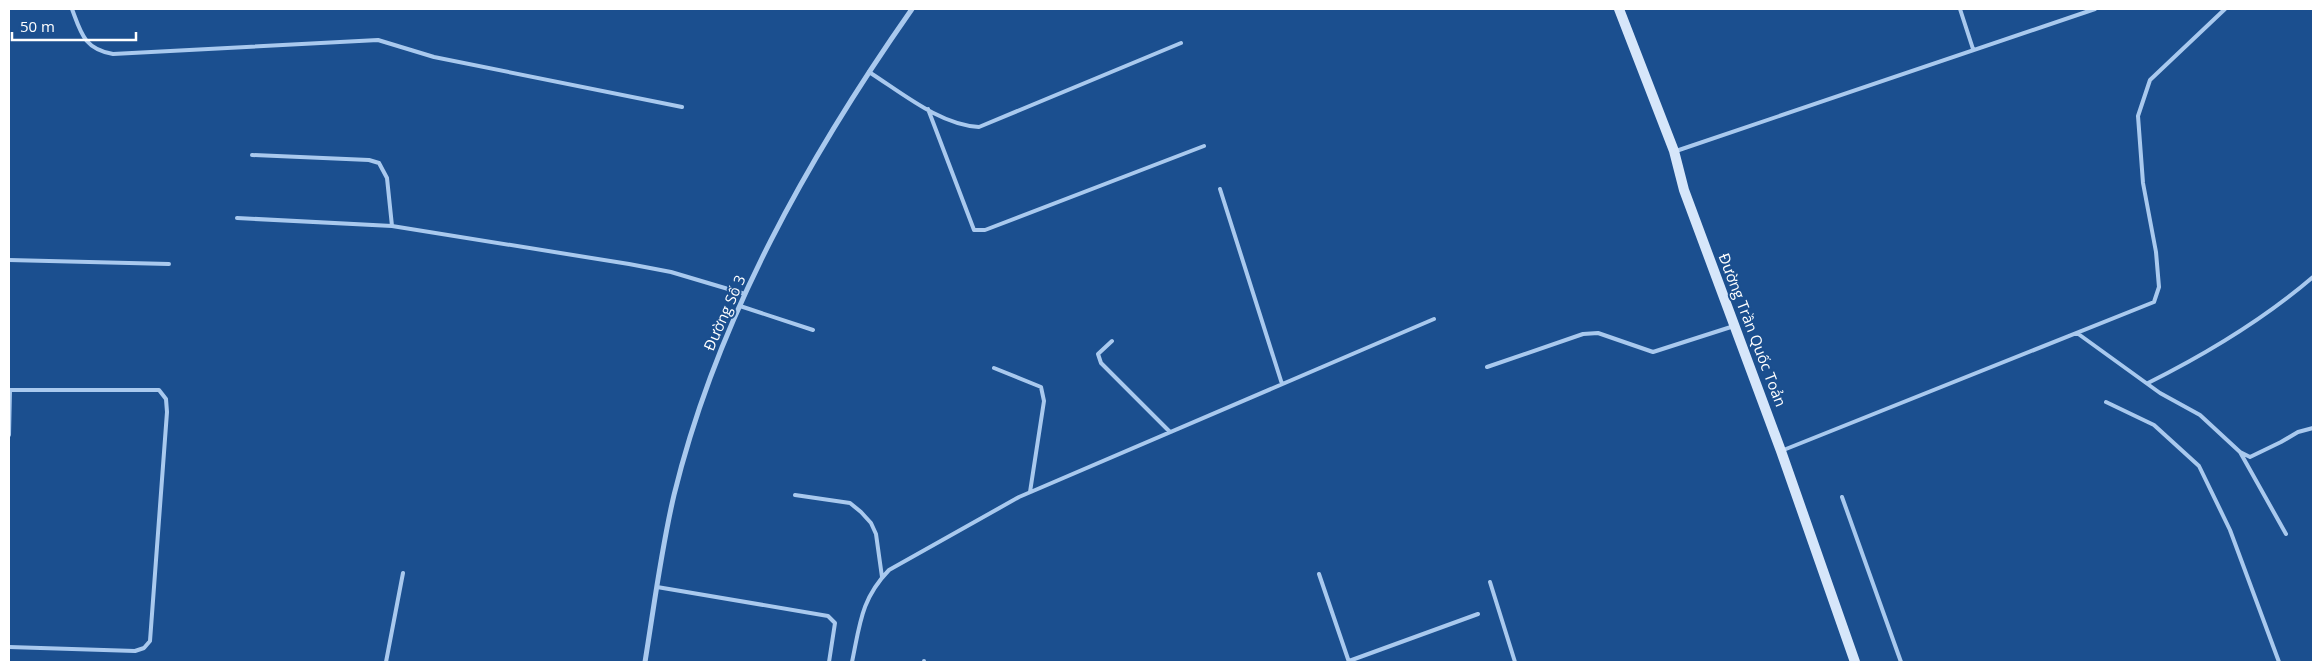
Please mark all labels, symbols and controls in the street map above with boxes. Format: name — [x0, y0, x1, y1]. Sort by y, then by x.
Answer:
scale bar — [12, 10, 136, 42]
text: 50 m — [20, 16, 55, 36]
street label: Đường Trần Quốc Toản — [1714, 250, 1791, 409]
street label: Đường Số 3 — [698, 272, 750, 354]

